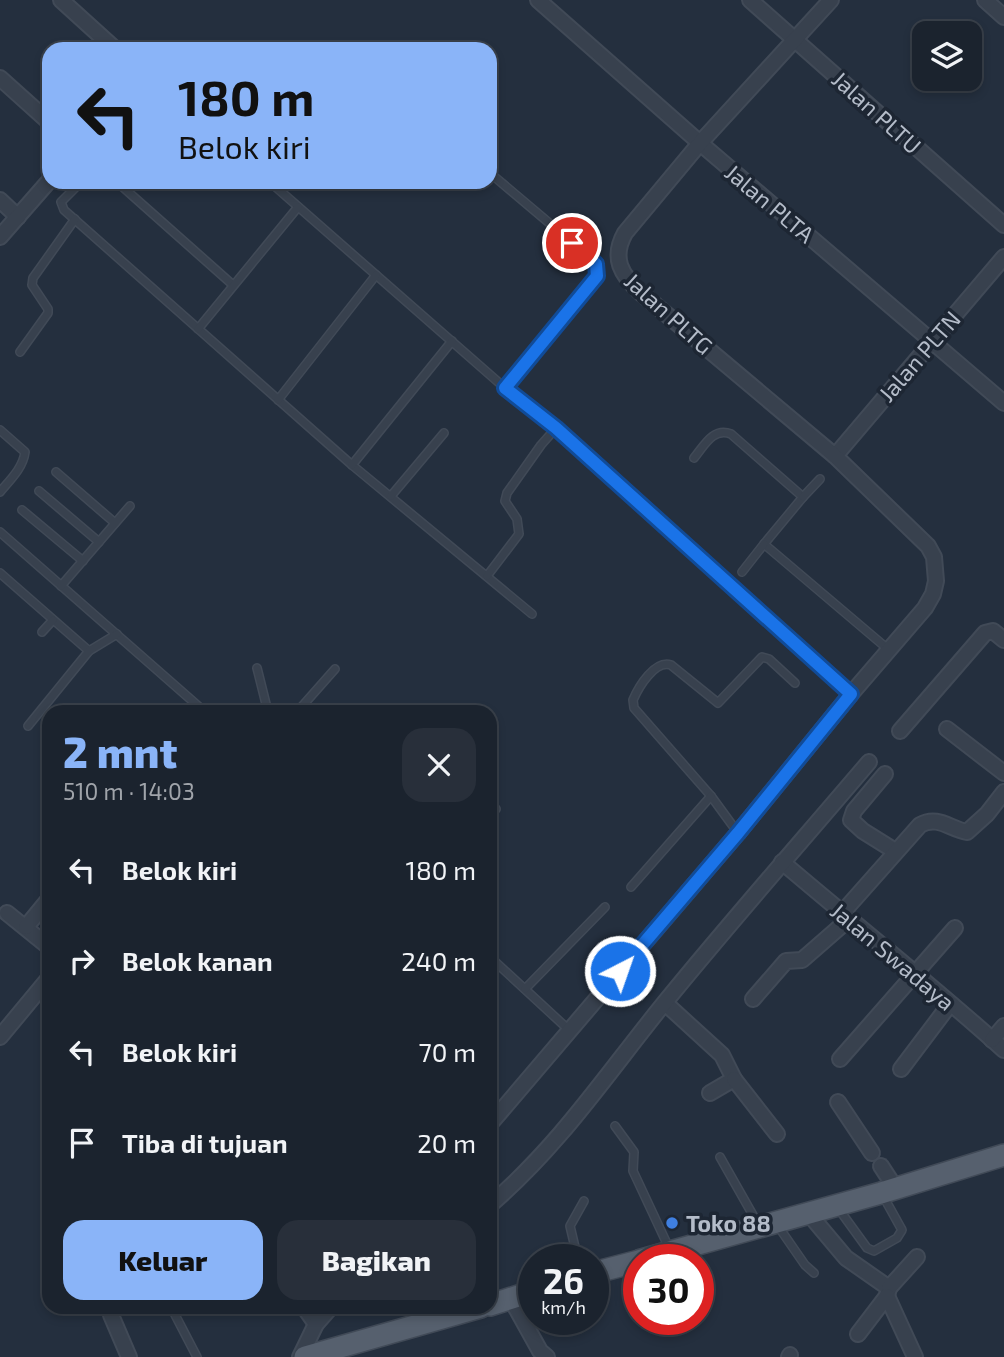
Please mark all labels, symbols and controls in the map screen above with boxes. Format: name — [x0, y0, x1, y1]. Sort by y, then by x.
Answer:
map controls — [912, 21, 982, 91]
button: layers — [912, 21, 982, 91]
street label: Jalan PLTU — [827, 65, 927, 159]
text: 180 m — [178, 67, 314, 126]
icon: left — [63, 70, 154, 161]
text: Belok kiri — [178, 127, 311, 165]
street label: Jalan PLTA — [720, 158, 821, 249]
pin — [542, 213, 602, 273]
icon: arrive — [553, 224, 591, 262]
street label: Jalan PLTG — [619, 266, 719, 360]
street label: Jalan PLTN — [872, 305, 966, 407]
text: 2 mnt — [63, 726, 177, 776]
button: close — [402, 728, 476, 802]
text: 510 m · 14:03 — [63, 777, 195, 805]
icon: left — [63, 851, 101, 889]
text: Belok kiri — [122, 854, 237, 885]
text: 180 m — [406, 854, 476, 885]
street label: Jalan Swadaya — [825, 896, 961, 1016]
position arrow — [583, 934, 657, 1008]
icon: right — [63, 942, 101, 980]
text: Belok kanan — [122, 945, 273, 976]
text: 240 m — [401, 945, 476, 976]
icon: left — [63, 1033, 101, 1071]
text: Belok kiri — [122, 1036, 237, 1067]
text: 70 m — [418, 1036, 476, 1067]
icon: arrive — [63, 1124, 101, 1162]
text: Tiba di tujuan — [122, 1127, 288, 1158]
text: 20 m — [417, 1127, 476, 1158]
place label: Toko 88 — [686, 1209, 771, 1237]
marker: Toko 88 — [664, 1215, 680, 1231]
button: Keluar — [63, 1220, 263, 1300]
button: Bagikan — [277, 1220, 476, 1300]
speed limit sign: 30 — [623, 1244, 714, 1335]
text: 26 — [543, 1259, 584, 1301]
text: km/h — [541, 1296, 586, 1318]

